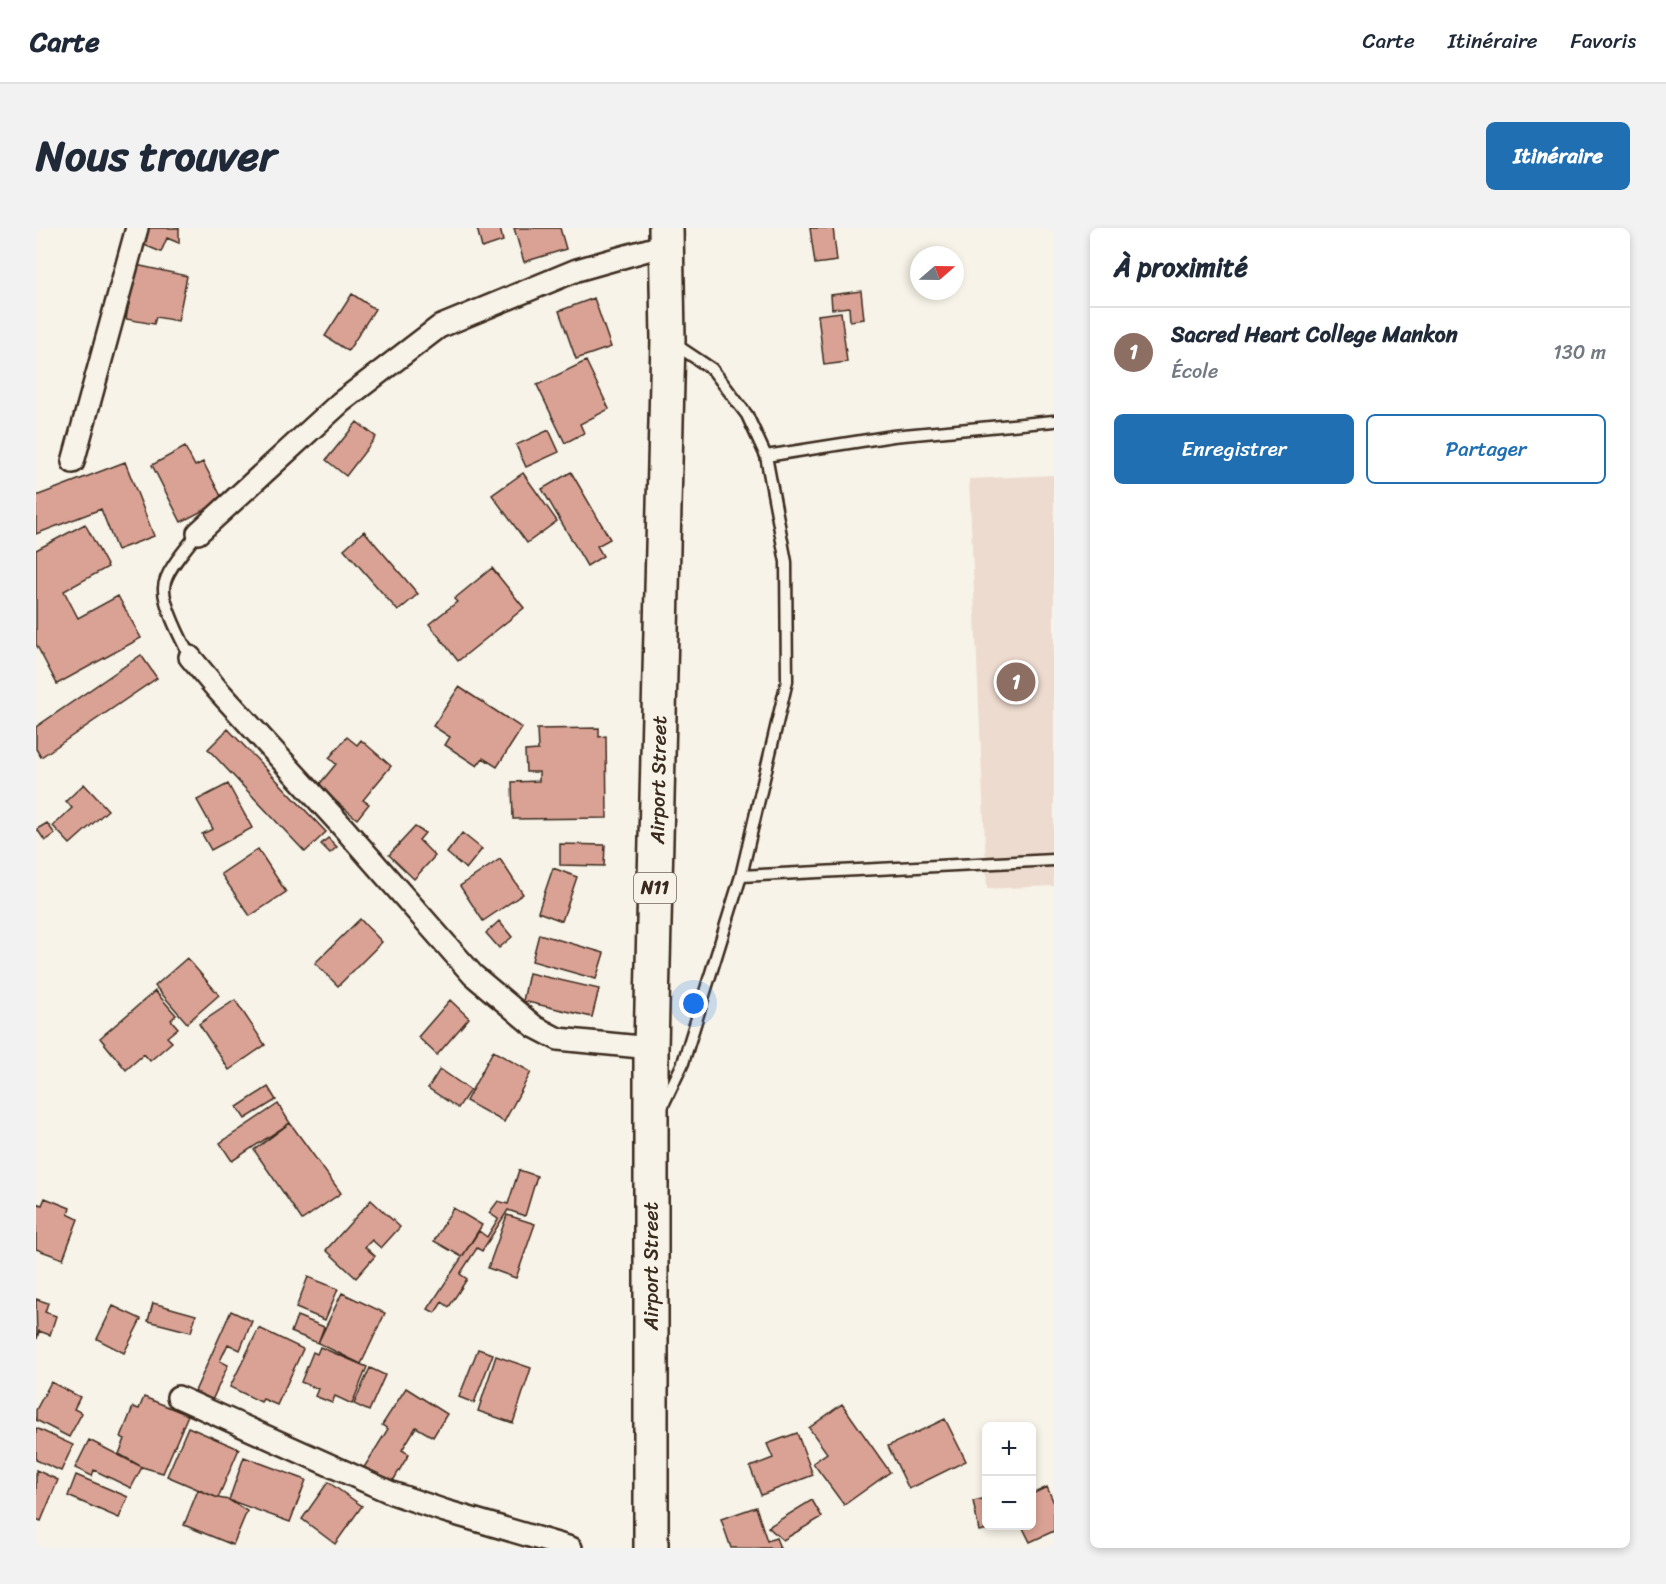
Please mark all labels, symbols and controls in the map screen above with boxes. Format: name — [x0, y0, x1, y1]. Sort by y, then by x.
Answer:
text: Carte — [30, 17, 100, 66]
text: Carte — [1363, 22, 1415, 60]
text: Itinéraire — [1448, 22, 1538, 60]
text: Favoris — [1571, 22, 1636, 60]
text: Nous trouver — [36, 119, 276, 193]
button: Itinéraire — [1486, 122, 1630, 190]
text: À proximité — [1114, 244, 1248, 290]
north arrow — [910, 246, 964, 300]
text: Sacred Heart College Mankon — [1171, 315, 1458, 354]
text: 1 — [1129, 335, 1138, 370]
text: 130 m — [1553, 335, 1606, 370]
text: École — [1171, 354, 1218, 389]
button: Enregistrer — [1114, 414, 1354, 484]
button: Partager — [1366, 414, 1606, 484]
pin: 1 — [996, 660, 1036, 704]
street label: Airport Street — [640, 715, 677, 846]
road number: N11 — [634, 873, 676, 903]
your location — [679, 989, 708, 1018]
street label: Airport Street — [634, 1201, 669, 1331]
map controls — [982, 1422, 1036, 1530]
button: + — [982, 1422, 1036, 1476]
button: − — [982, 1476, 1036, 1530]

